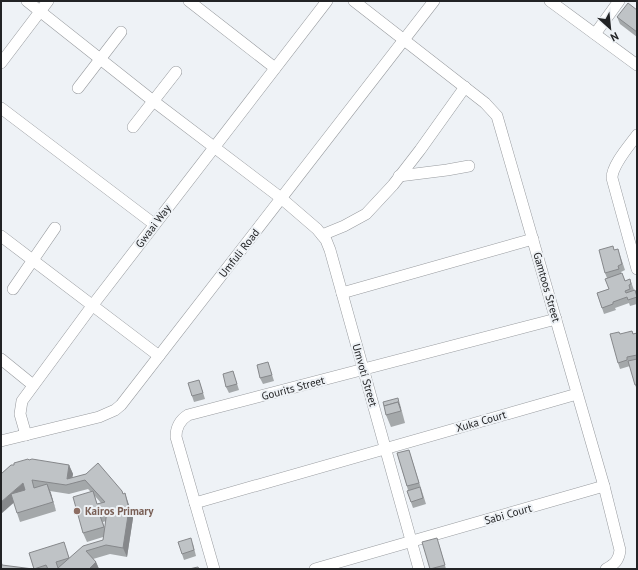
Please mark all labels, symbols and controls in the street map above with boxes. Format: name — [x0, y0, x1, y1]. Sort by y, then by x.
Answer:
north arrow — [590, 8, 630, 48]
text: N — [608, 29, 621, 45]
street label: Gwaai Way — [132, 201, 174, 250]
street label: Umfuli Road — [216, 226, 262, 280]
street label: Gamtoos Street — [530, 250, 564, 324]
street label: Umvoti Street — [349, 342, 381, 408]
street label: Gourits Street — [260, 373, 326, 403]
street label: Xuka Court — [454, 407, 508, 435]
street label: Sabi Court — [483, 500, 534, 527]
place label: Kairos Primary — [85, 504, 154, 518]
marker: Kairos Primary — [72, 506, 82, 516]

